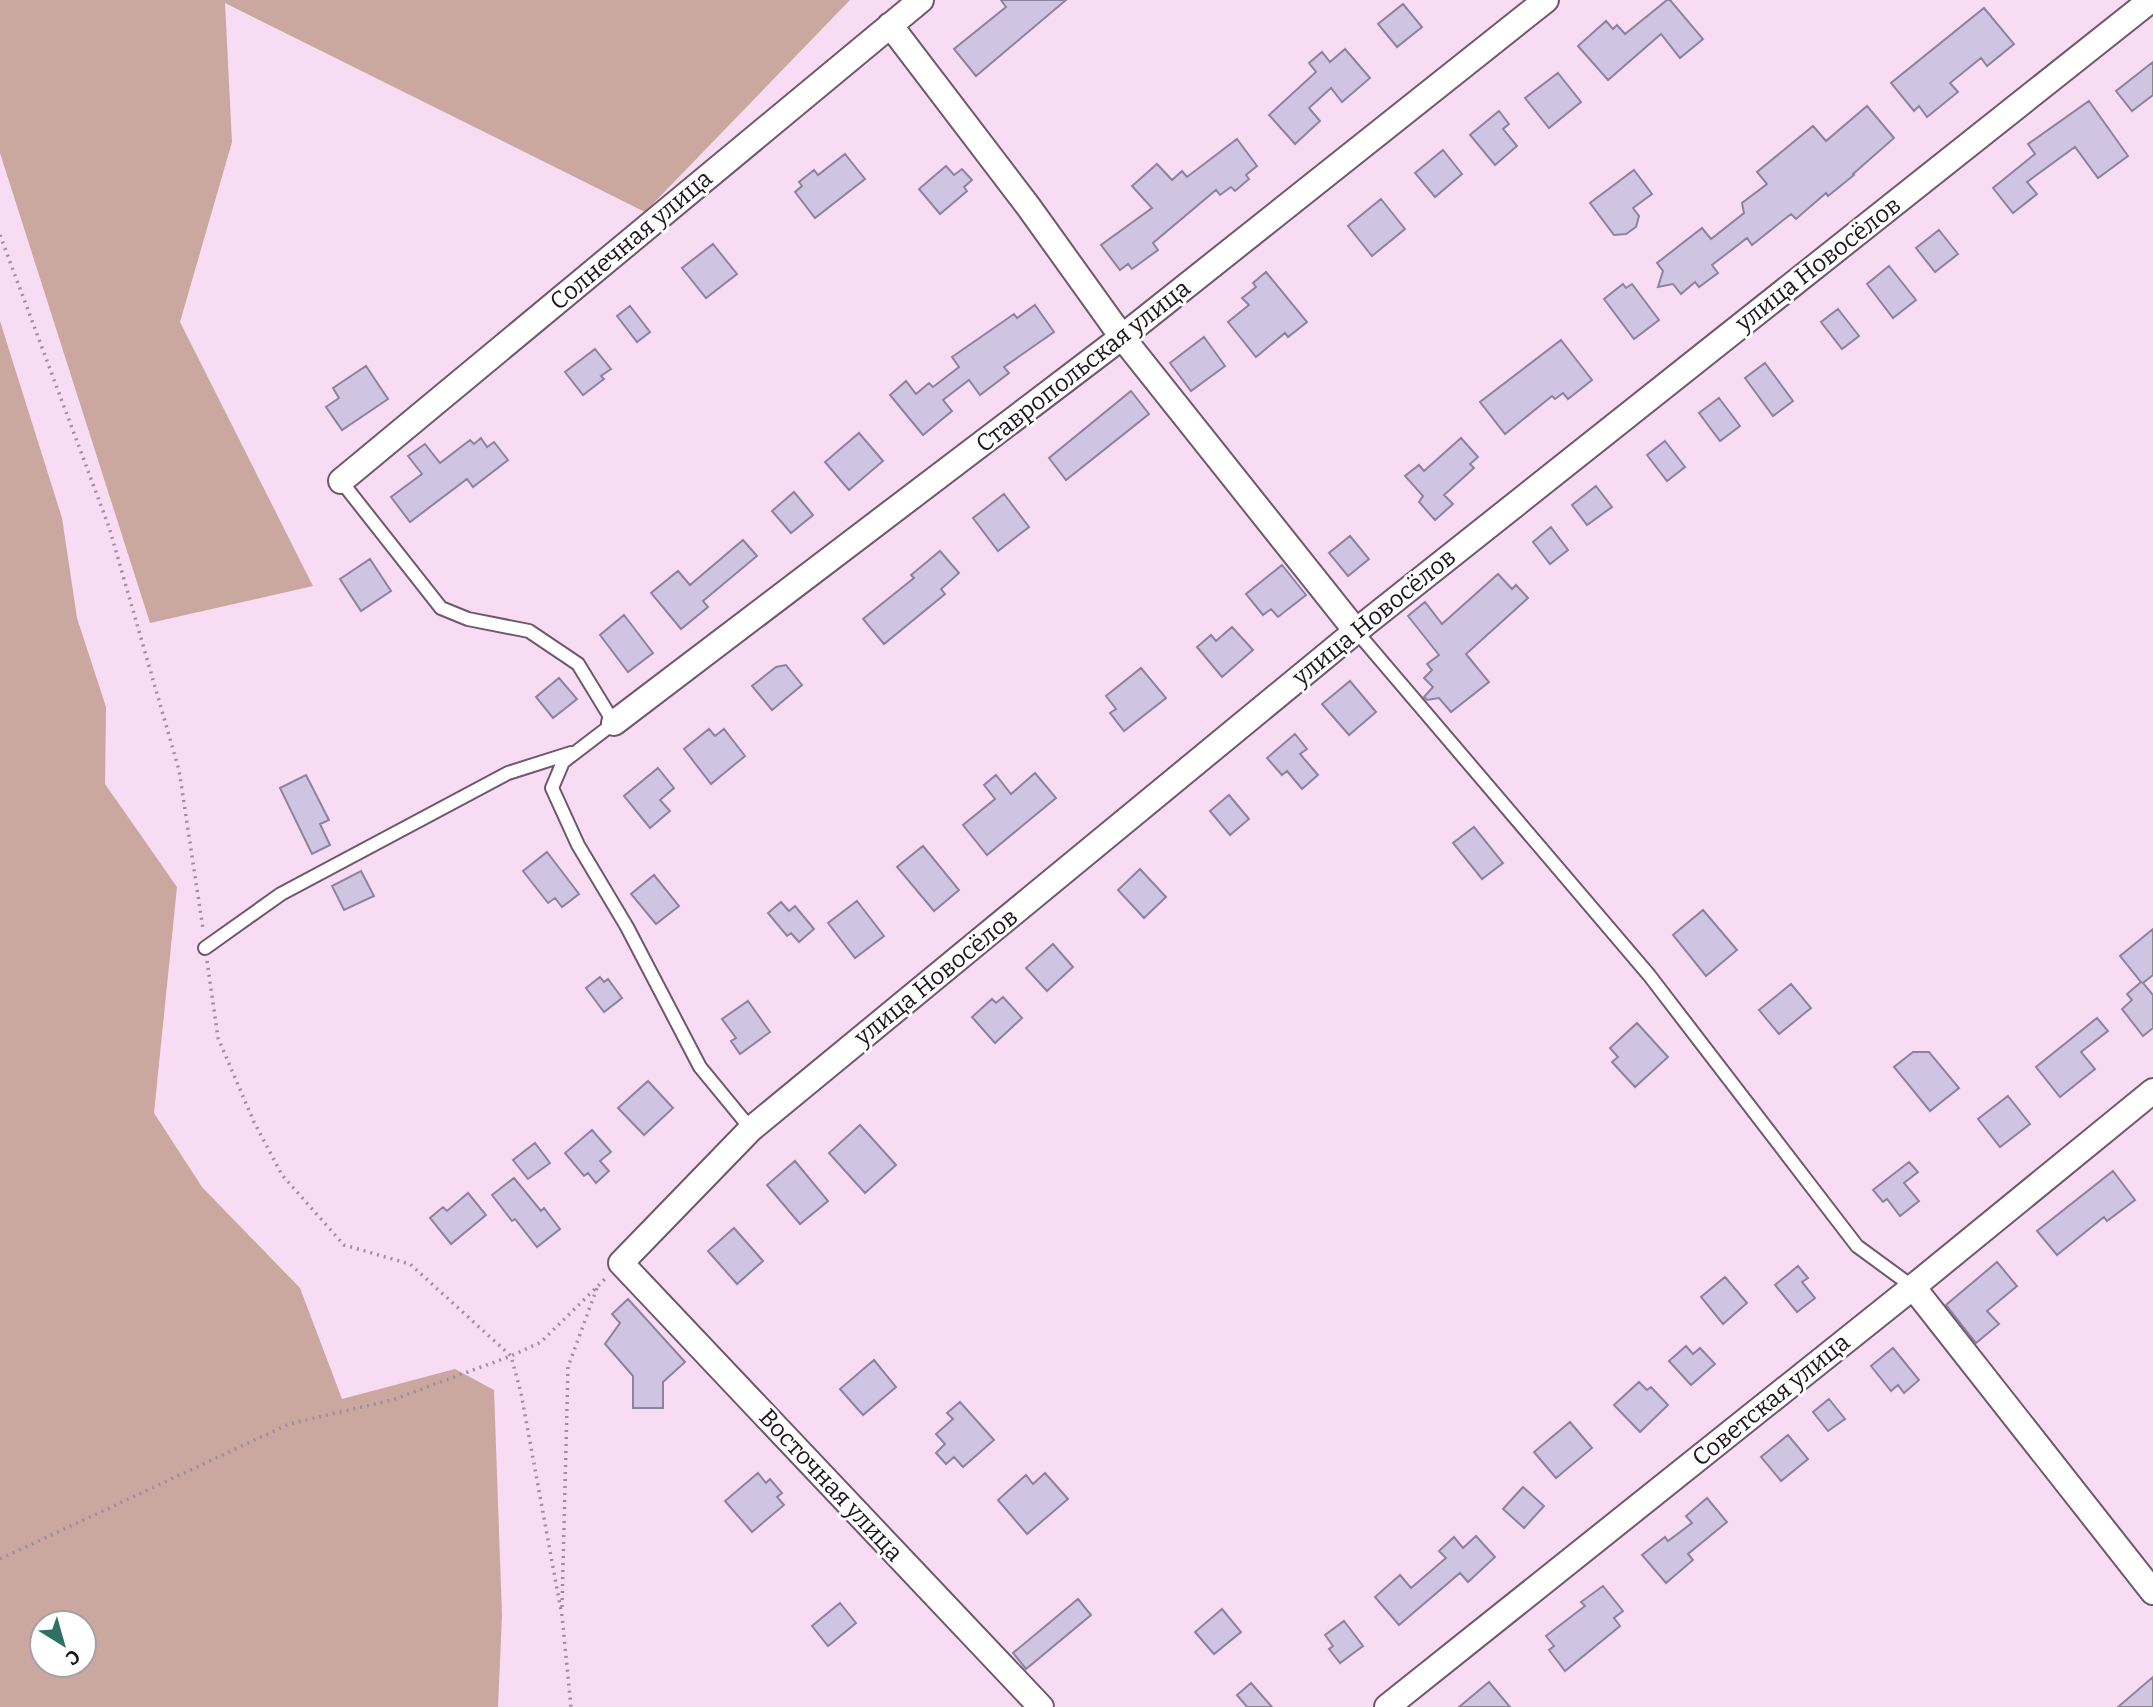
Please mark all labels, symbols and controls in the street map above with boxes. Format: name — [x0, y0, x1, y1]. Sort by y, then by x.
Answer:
street label: Солнечная улица — [544, 164, 718, 316]
street label: улица Новосёлов — [1729, 191, 1906, 338]
street label: Ставропольская улица — [970, 274, 1196, 458]
street label: улица Новосёлов — [1286, 543, 1461, 692]
street label: улица Новосёлов — [848, 903, 1023, 1052]
street label: Советская улица — [1687, 1328, 1855, 1472]
street label: Восточная улица — [753, 1403, 909, 1567]
north arrow — [28, 1609, 98, 1679]
text: С — [61, 1644, 85, 1670]

